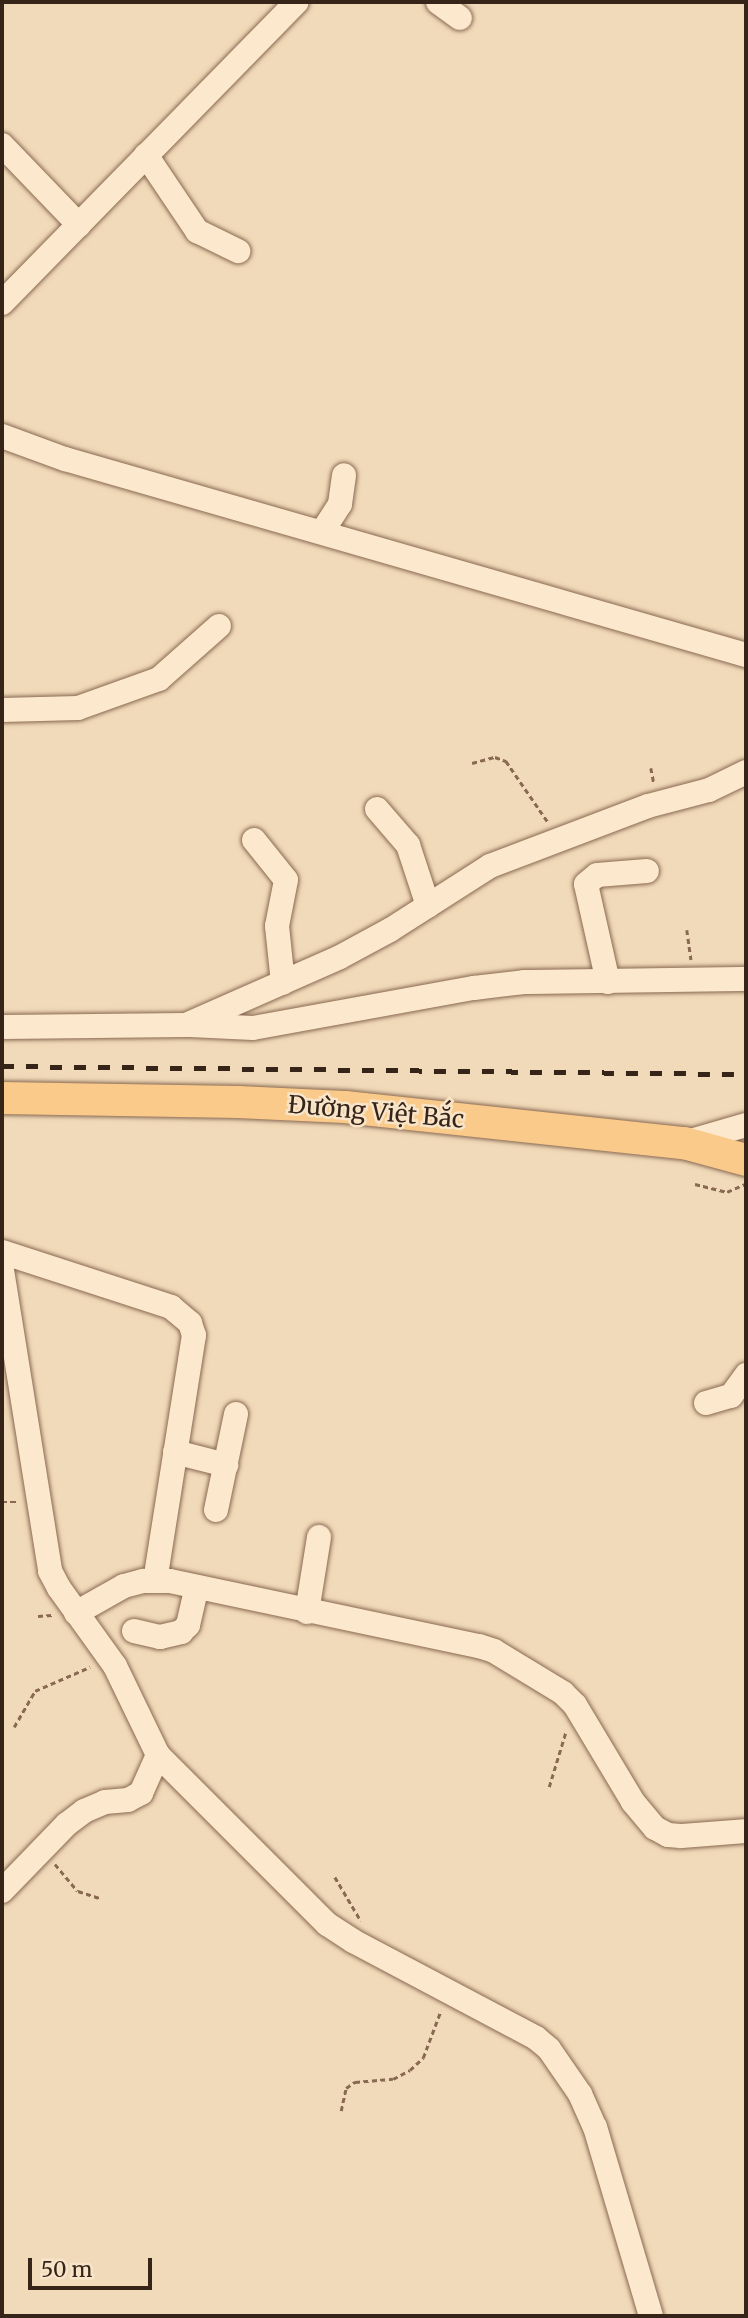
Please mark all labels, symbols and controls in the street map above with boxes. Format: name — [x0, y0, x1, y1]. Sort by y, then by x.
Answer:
street label: Đường Việt Bắc — [287, 1090, 465, 1134]
scale bar — [32, 2244, 156, 2288]
text: 50 m — [41, 2256, 92, 2283]

